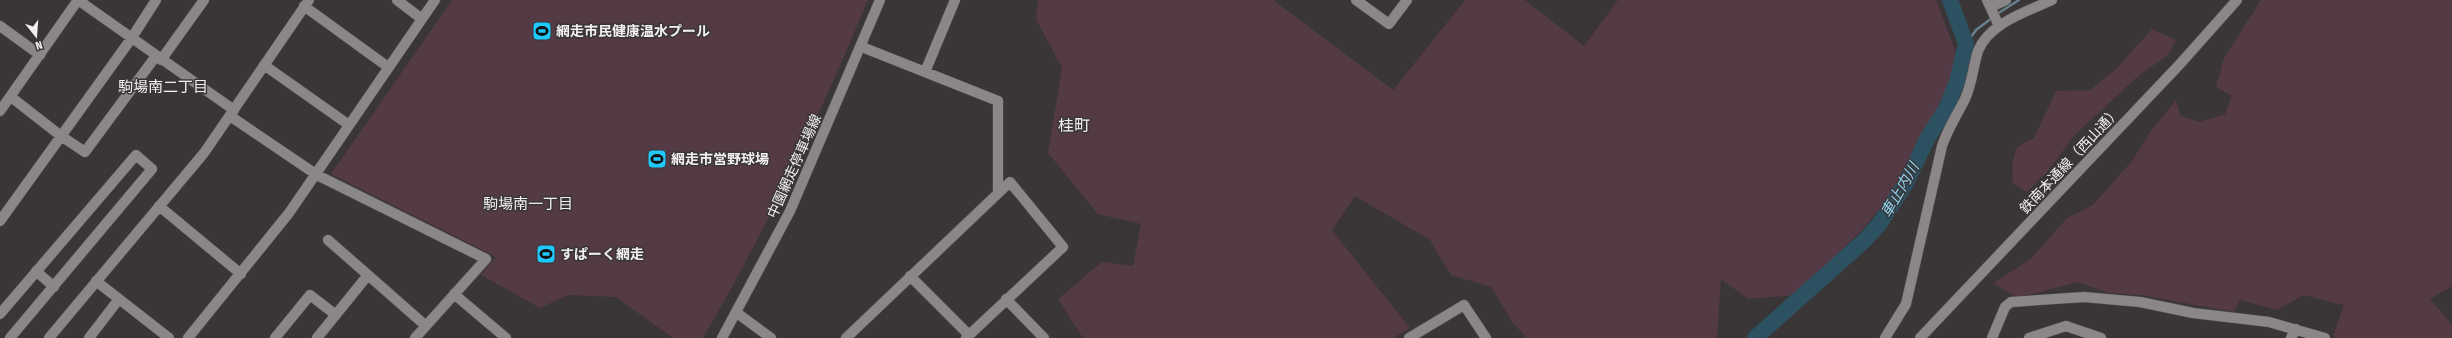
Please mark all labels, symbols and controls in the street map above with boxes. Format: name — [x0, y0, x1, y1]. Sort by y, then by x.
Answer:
north arrow — [16, 16, 56, 56]
sports icon: 網走市民健康温水プール — [531, 20, 553, 42]
place label: 網走市民健康温水プール — [556, 23, 710, 40]
text: N — [34, 38, 44, 52]
district label: 駒場南二丁目 — [118, 78, 208, 96]
street label: 鉄南本通線（西山通） — [2016, 103, 2124, 217]
street label: 中園網走停車場線 — [764, 112, 825, 221]
district label: 桂町 — [1058, 116, 1090, 135]
sports icon: 網走市営野球場 — [646, 148, 668, 170]
place label: 網走市営野球場 — [671, 151, 769, 168]
water label: 車止内川 — [1877, 158, 1924, 220]
district label: 駒場南一丁目 — [483, 195, 573, 213]
sports icon: すぱーく網走 — [535, 243, 557, 265]
place label: すぱーく網走 — [560, 246, 644, 263]

